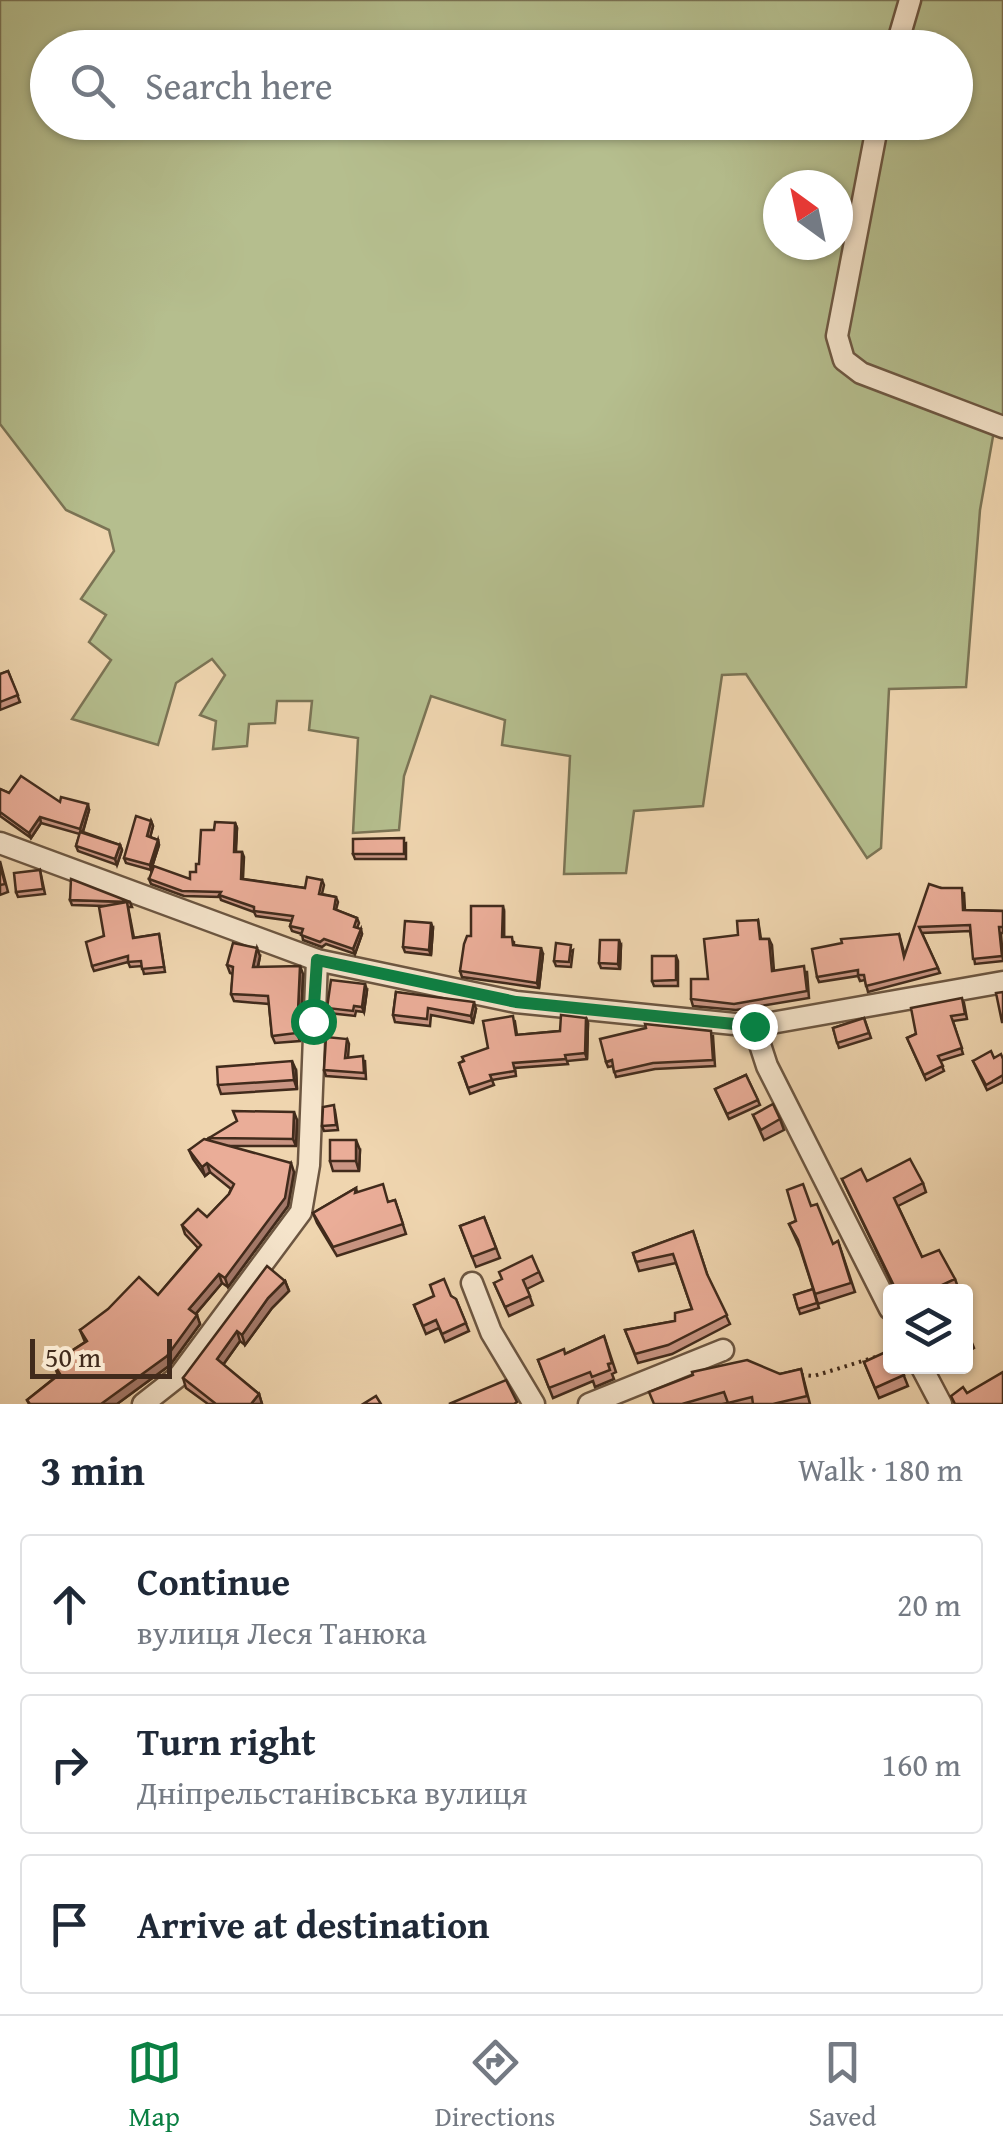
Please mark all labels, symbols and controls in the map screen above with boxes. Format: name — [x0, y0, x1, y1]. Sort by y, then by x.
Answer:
search box — [30, 30, 973, 140]
text: Search here — [145, 57, 333, 113]
icon: search — [65, 58, 120, 113]
north arrow — [763, 170, 853, 260]
route start — [291, 999, 337, 1045]
route end — [732, 1004, 778, 1050]
map controls — [883, 1284, 973, 1374]
button: layers — [883, 1284, 973, 1374]
scale bar — [30, 1334, 172, 1378]
text: 50 m — [45, 1336, 101, 1377]
text: 3 min — [40, 1439, 145, 1500]
text: Walk · 180 m — [798, 1446, 963, 1493]
text: Continue — [137, 1553, 290, 1609]
icon: ahead — [42, 1577, 97, 1632]
text: 20 m — [897, 1581, 961, 1628]
text: вулиця Леся Танюка — [137, 1609, 427, 1656]
text: Turn right — [137, 1713, 316, 1769]
icon: right — [42, 1737, 97, 1792]
text: 160 m — [882, 1741, 961, 1788]
text: Дніпрельстанівська вулиця — [137, 1769, 527, 1816]
text: Arrive at destination — [137, 1896, 490, 1952]
icon: arrive — [42, 1897, 97, 1952]
tab: Map — [127, 2035, 182, 2136]
tab: Directions — [435, 2035, 555, 2136]
tab: Saved — [809, 2035, 876, 2136]

